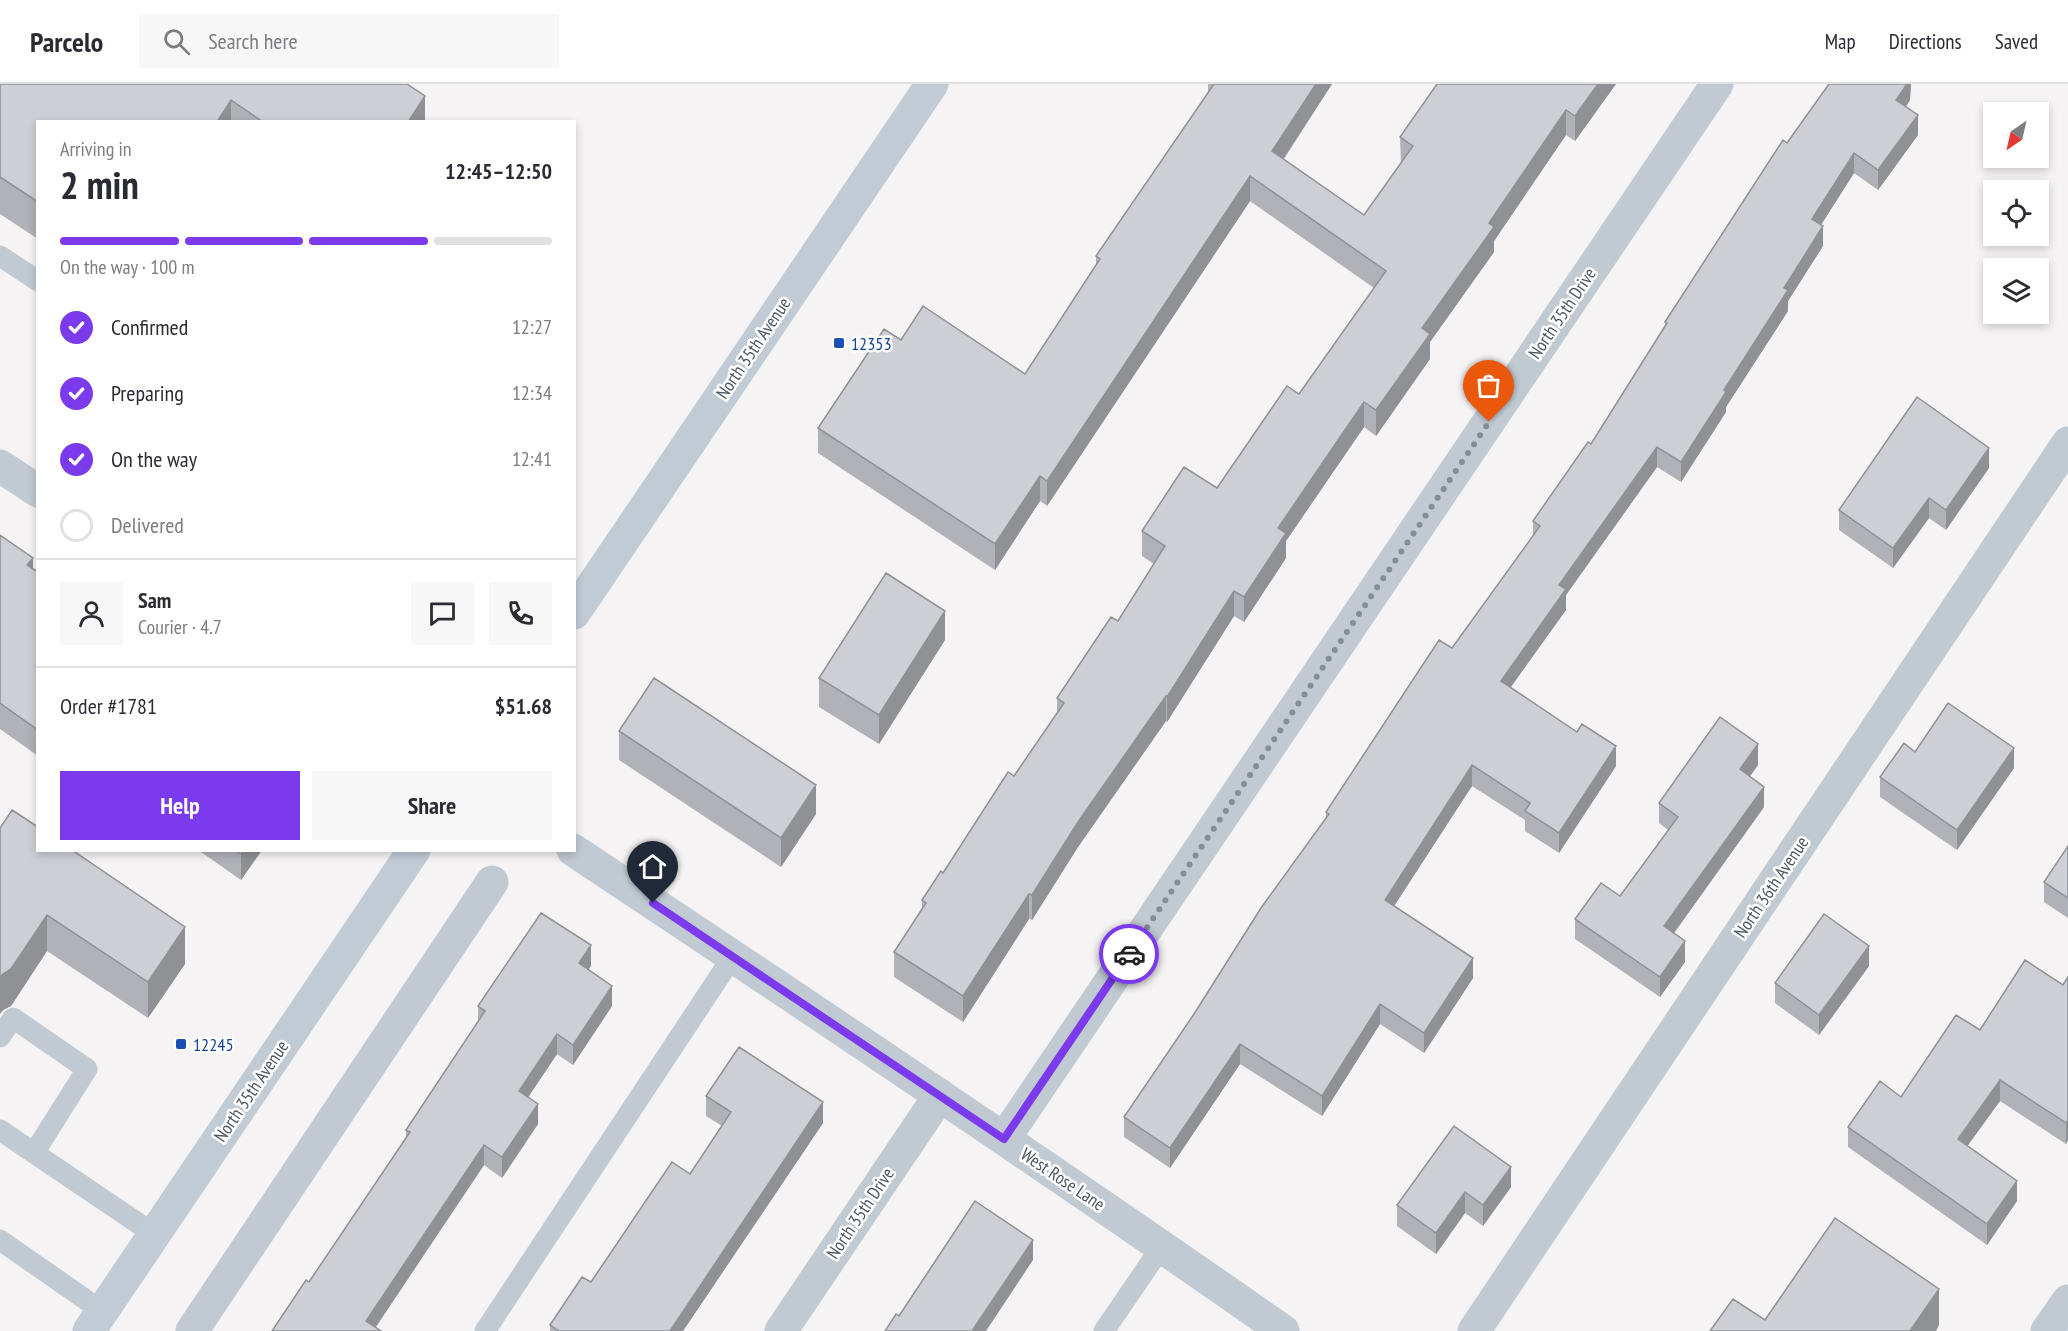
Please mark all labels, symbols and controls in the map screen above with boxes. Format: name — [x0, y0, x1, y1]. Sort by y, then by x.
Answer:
search box — [139, 14, 559, 68]
text: Parcelo — [30, 23, 103, 60]
icon: search — [160, 25, 193, 58]
text: Search here — [208, 27, 298, 55]
text: Map — [1825, 28, 1856, 55]
text: Directions — [1889, 28, 1962, 55]
text: Saved — [1995, 28, 2038, 55]
north arrow — [1983, 102, 2049, 168]
map controls — [1983, 102, 2049, 324]
text: Arriving in — [60, 136, 132, 162]
text: 12:45–12:50 — [445, 157, 552, 185]
text: 2 min — [60, 159, 139, 210]
button: locate — [1983, 180, 2049, 246]
text: On the way · 100 m — [60, 254, 195, 280]
button: layers — [1983, 258, 2049, 324]
street label: North 35th Drive — [1523, 263, 1601, 363]
street label: North 35th Avenue — [711, 293, 795, 403]
icon: check — [60, 311, 93, 344]
text: Confirmed — [111, 313, 188, 341]
text: 12:27 — [512, 314, 552, 340]
place label: 12353 — [851, 332, 892, 355]
marker: 12353 — [832, 336, 846, 350]
pin — [1463, 360, 1514, 422]
icon: bag — [1472, 369, 1505, 402]
icon: check — [60, 377, 93, 410]
text: Preparing — [111, 379, 184, 407]
text: 12:34 — [512, 380, 552, 406]
icon: check — [60, 443, 93, 476]
text: On the way — [111, 445, 197, 473]
text: 12:41 — [512, 446, 552, 472]
text: Delivered — [111, 511, 184, 539]
button: person — [60, 582, 123, 645]
button: chat — [411, 582, 474, 645]
button: phone — [489, 582, 552, 645]
text: Sam — [138, 586, 171, 614]
text: Courier · 4.7 — [138, 614, 222, 640]
text: Order #1781 — [60, 692, 157, 720]
text: $51.68 — [495, 692, 552, 720]
button: Help — [60, 771, 300, 840]
button: Share — [312, 771, 552, 840]
street label: North 36th Avenue — [1729, 832, 1813, 942]
pin — [627, 841, 678, 903]
icon: home — [636, 850, 669, 883]
courier — [1099, 924, 1159, 984]
icon: car — [1113, 938, 1146, 971]
place label: 12245 — [193, 1033, 234, 1056]
street label: North 35th Avenue — [209, 1036, 293, 1146]
marker: 12245 — [174, 1037, 188, 1051]
street label: West Rose Lane — [1017, 1142, 1109, 1216]
street label: North 35th Drive — [821, 1163, 899, 1263]

